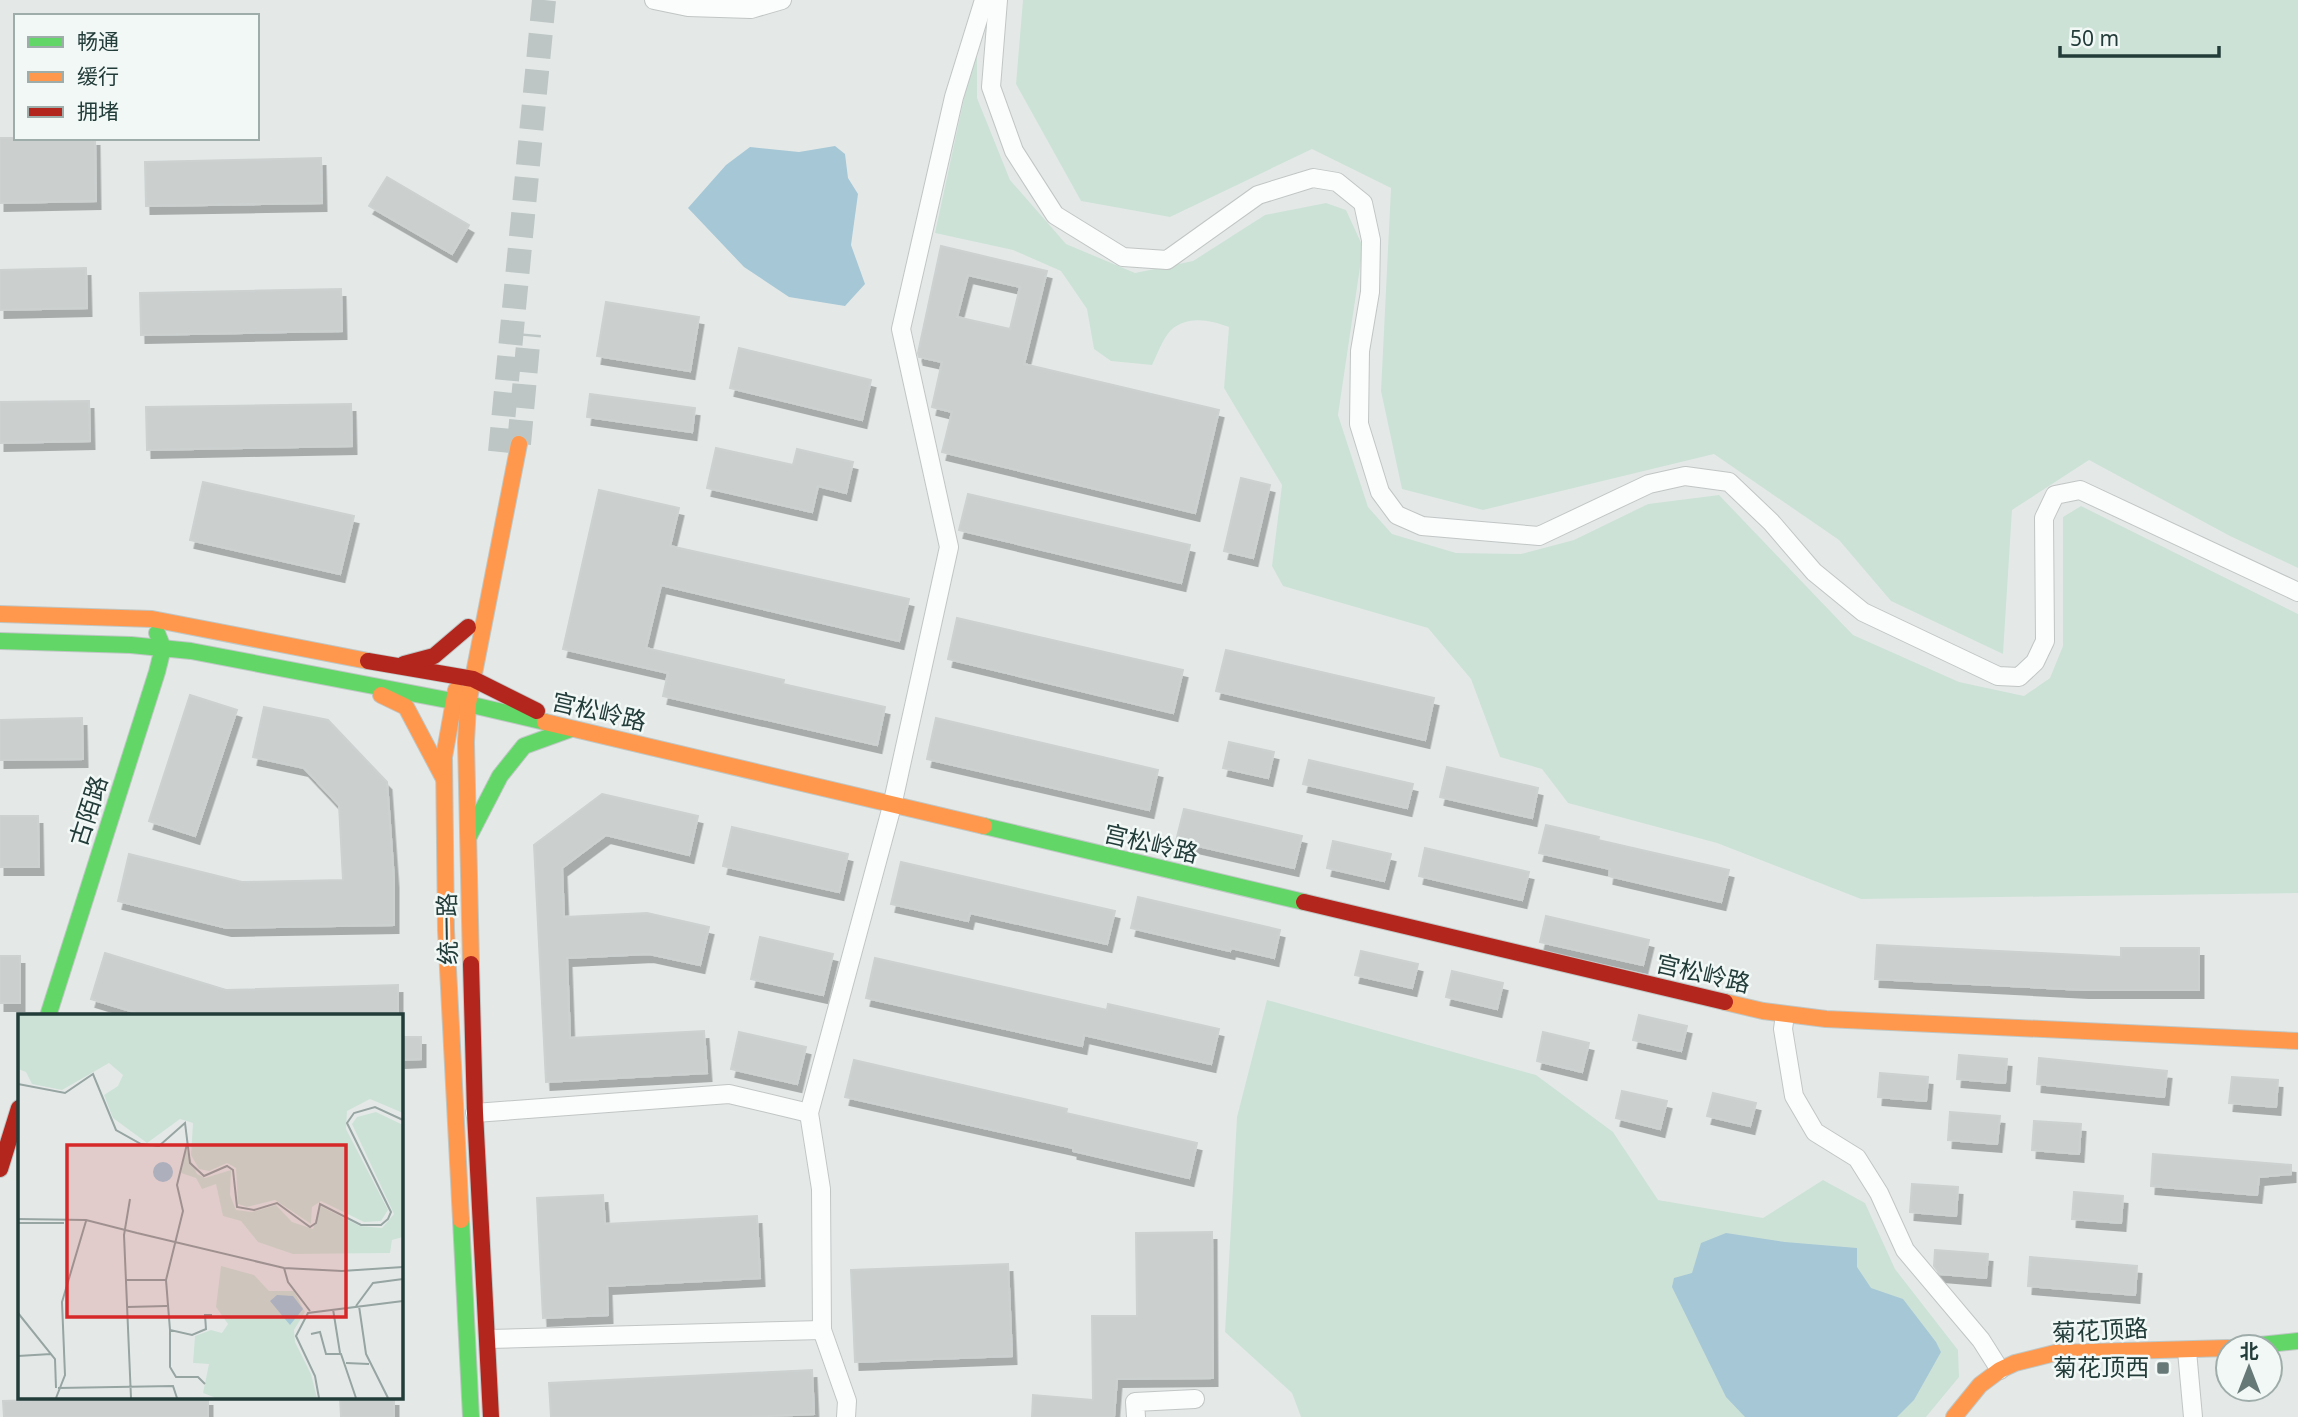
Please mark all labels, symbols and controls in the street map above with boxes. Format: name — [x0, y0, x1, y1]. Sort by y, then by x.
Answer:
legend — [14, 14, 259, 140]
scale bar — [2060, 14, 2219, 58]
text: 50 m — [2070, 24, 2119, 52]
text: 畅通 — [77, 27, 119, 55]
text: 缓行 — [77, 62, 119, 90]
text: 拥堵 — [77, 97, 119, 125]
street label: 宫松岭路 — [549, 684, 650, 737]
street label: 古陌路 — [61, 771, 114, 850]
street label: 宫松岭路 — [1101, 816, 1202, 869]
street label: 统一路 — [429, 893, 464, 965]
street label: 宫松岭路 — [1653, 946, 1754, 999]
inset map — [18, 1014, 402, 1400]
street label: 菊花顶路 — [2051, 1311, 2149, 1348]
north arrow — [2214, 1333, 2284, 1403]
text: 北 — [2239, 1338, 2259, 1364]
place label: 菊花顶西 — [2053, 1350, 2149, 1383]
marker: 菊花顶西 — [2155, 1360, 2171, 1376]

